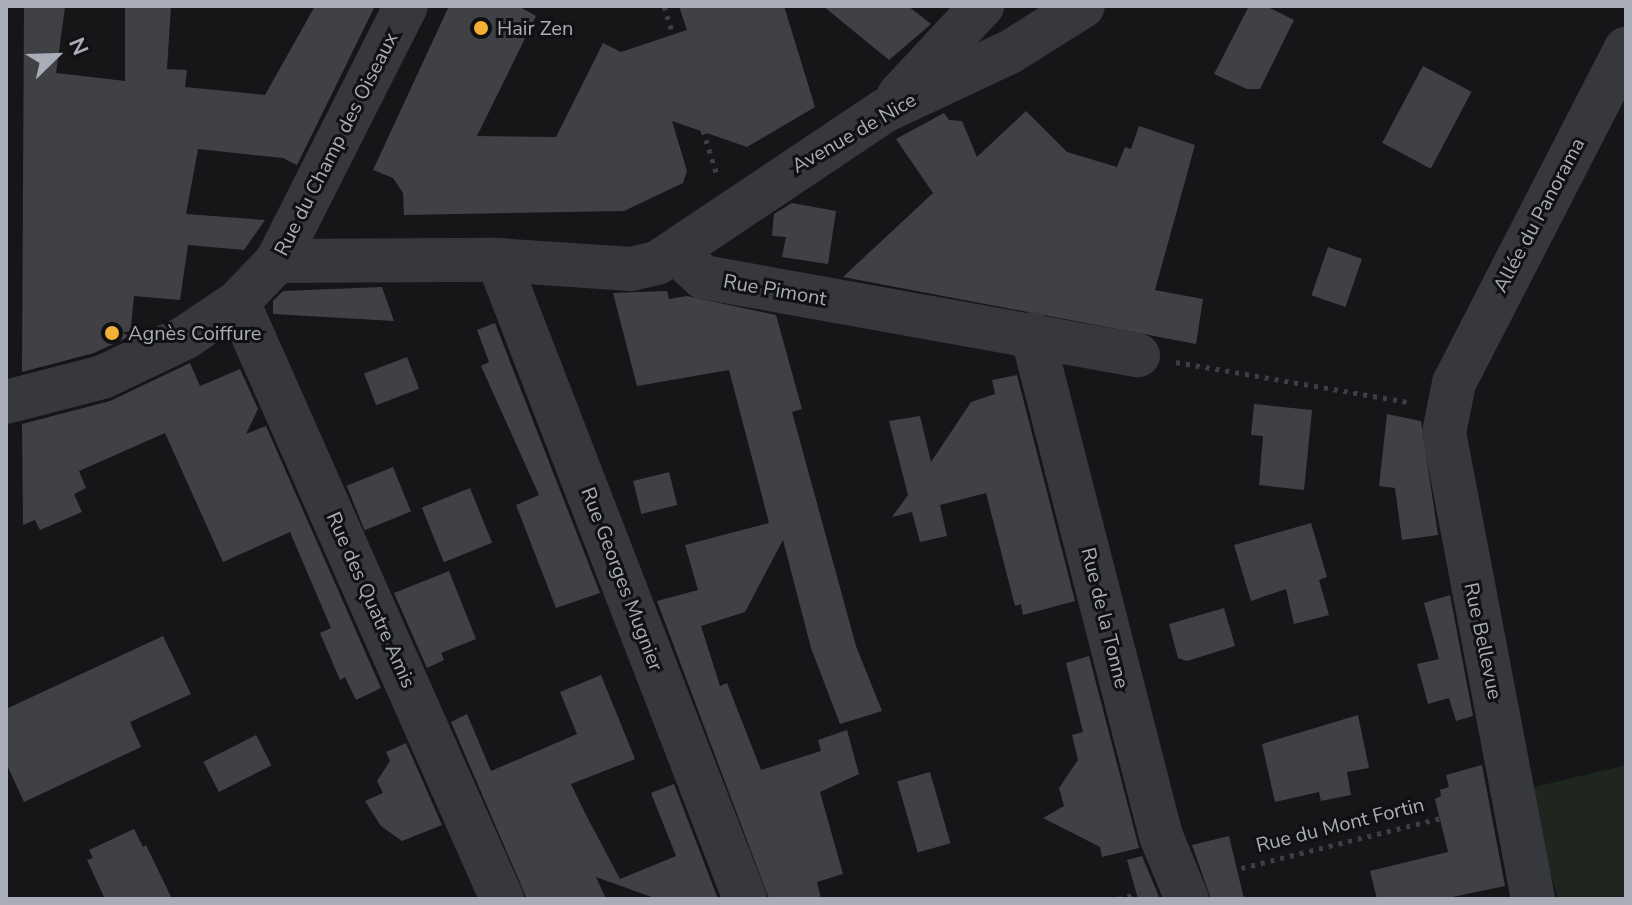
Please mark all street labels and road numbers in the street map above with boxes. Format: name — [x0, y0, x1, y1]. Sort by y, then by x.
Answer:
street label: Rue du Champ des Oiseaux — [269, 28, 403, 260]
street label: Avenue de Nice — [787, 88, 921, 178]
street label: Allée du Panorama — [1488, 134, 1590, 296]
street label: Rue Pimont — [722, 269, 828, 311]
street label: Rue Georges Mugnier — [576, 484, 668, 674]
street label: Rue des Quatre Amis — [321, 508, 421, 692]
street label: Rue de la Tonne — [1076, 545, 1134, 691]
street label: Rue Bellevue — [1459, 580, 1507, 702]
street label: Rue du Mont Fortin — [1253, 792, 1427, 858]

